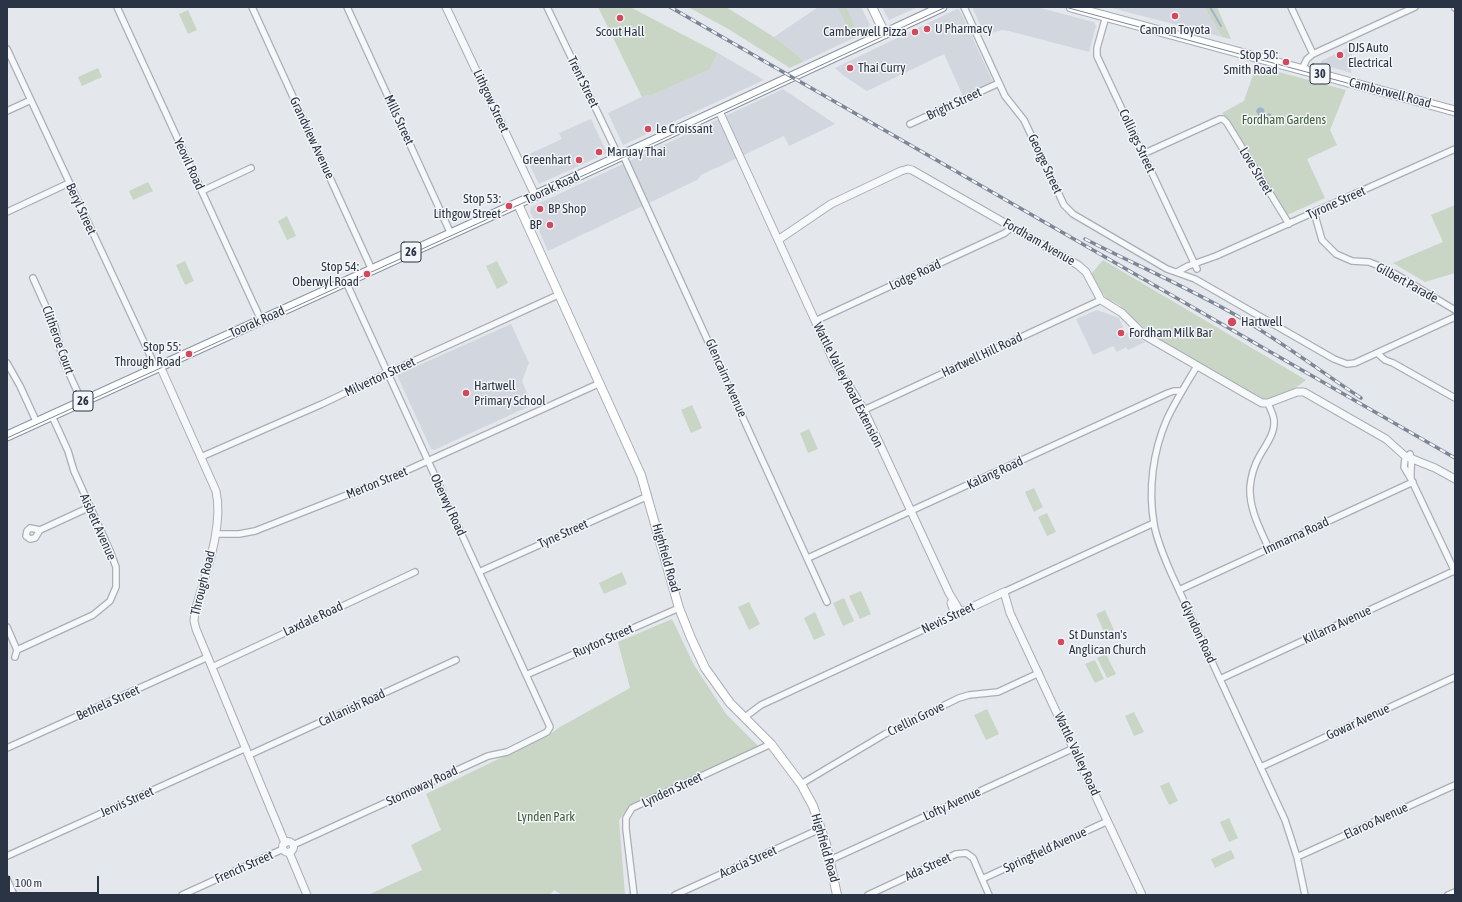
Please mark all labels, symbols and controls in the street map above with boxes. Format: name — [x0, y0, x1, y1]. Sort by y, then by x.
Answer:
marker: Cannon Toyota — [1170, 11, 1180, 21]
marker: Scout Hall — [615, 13, 625, 23]
place label: U Pharmacy — [935, 21, 993, 37]
place label: Cannon Toyota — [1140, 22, 1210, 38]
place label: Scout Hall — [596, 24, 644, 40]
place label: Camberwell Pizza — [823, 24, 907, 40]
marker: U Pharmacy — [922, 24, 932, 34]
marker: Camberwell Pizza — [910, 27, 920, 37]
place label: DJS Auto Electrical — [1348, 40, 1392, 71]
place label: Stop 50: Smith Road — [1224, 47, 1278, 78]
marker: DJS Auto Electrical — [1335, 50, 1345, 60]
street label: Trent Street — [564, 54, 602, 110]
marker: Stop 50: Smith Road — [1281, 57, 1291, 67]
place label: Thai Curry — [858, 60, 906, 76]
marker: Thai Curry — [845, 63, 855, 73]
road number: 30 — [1310, 64, 1330, 84]
street label: Lithgow Street — [470, 67, 512, 135]
street label: Camberwell Road — [1347, 75, 1433, 111]
street label: Bright Street — [924, 84, 984, 124]
street label: Mills Street — [381, 92, 417, 148]
street label: Grandview Avenue — [286, 95, 338, 181]
street label: Collings Street — [1115, 107, 1159, 175]
park label: Fordham Gardens — [1242, 112, 1326, 128]
place label: Le Croissant — [656, 121, 713, 137]
marker: Le Croissant — [643, 124, 653, 134]
street label: George Street — [1024, 132, 1066, 196]
street label: Yeovil Road — [170, 136, 208, 192]
place label: Maruay Thai — [607, 144, 666, 160]
street label: Love Street — [1236, 145, 1276, 197]
marker: Maruay Thai — [594, 147, 604, 157]
place label: Greenhart — [522, 152, 571, 168]
marker: Greenhart — [574, 155, 584, 165]
street label: Toorak Road — [522, 168, 582, 208]
street label: Beryl Street — [62, 181, 100, 237]
street label: Tyrone Street — [1304, 183, 1368, 223]
place label: Stop 53: Lithgow Street — [434, 191, 501, 222]
marker: Stop 53: Lithgow Street — [504, 201, 514, 211]
place label: BP Shop — [548, 201, 586, 217]
marker: BP Shop — [535, 204, 545, 214]
street label: Fordham Avenue — [1000, 215, 1078, 269]
place label: BP — [529, 217, 542, 233]
marker: BP — [545, 220, 555, 230]
road number: 26 — [401, 242, 421, 262]
street label: Lodge Road — [887, 256, 943, 294]
place label: Stop 54: Oberwyl Road — [292, 259, 359, 290]
street label: Gilbert Parade — [1373, 260, 1441, 306]
marker: Stop 54: Oberwyl Road — [362, 269, 372, 279]
street label: Toorak Road — [227, 303, 287, 341]
street label: Clitheroe Court — [38, 304, 78, 376]
place label: Hartwell — [1241, 314, 1282, 330]
marker: Hartwell — [1226, 316, 1238, 328]
street label: Wattle Valley Road Extension — [810, 320, 886, 450]
place label: Fordham Milk Bar — [1129, 325, 1212, 341]
marker: Fordham Milk Bar — [1116, 328, 1126, 338]
street label: Hartwell Hill Road — [939, 329, 1025, 381]
street label: Glencairn Avenue — [702, 336, 750, 420]
place label: Stop 55: Through Road — [115, 339, 181, 370]
marker: Stop 55: Through Road — [184, 349, 194, 359]
street label: Milverton Street — [342, 354, 418, 400]
place label: Hartwell Primary School — [474, 378, 546, 409]
marker: Hartwell Primary School — [461, 388, 471, 398]
road number: 26 — [73, 391, 93, 411]
street label: Kalang Road — [964, 453, 1026, 493]
street label: Merton Street — [344, 464, 410, 502]
street label: Oberwyl Road — [427, 472, 469, 538]
street label: Aisbett Avenue — [76, 491, 120, 563]
street label: Immarna Road — [1261, 514, 1331, 558]
street label: Tyne Street — [536, 516, 590, 552]
street label: Highfield Road — [649, 522, 683, 594]
street label: Through Road — [187, 549, 219, 617]
street label: Laxdale Road — [281, 598, 345, 640]
street label: Glyndon Road — [1177, 598, 1219, 666]
street label: Nevis Street — [919, 599, 977, 637]
street label: Killarra Avenue — [1300, 602, 1374, 648]
street label: Ruyton Street — [570, 621, 636, 661]
place label: St Dunstan's Anglican Church — [1069, 627, 1146, 658]
marker: St Dunstan's Anglican Church — [1056, 637, 1066, 647]
street label: Bethela Street — [74, 682, 142, 724]
street label: Callanish Road — [316, 686, 388, 730]
street label: Crellin Grove — [885, 699, 947, 739]
street label: Gowar Avenue — [1324, 701, 1392, 743]
street label: Wattle Valley Road — [1051, 710, 1103, 798]
street label: Stornoway Road — [384, 763, 460, 809]
street label: Lynden Street — [639, 769, 705, 811]
street label: Jervis Street — [98, 783, 156, 821]
street label: Lofty Avenue — [921, 784, 983, 824]
street label: Elaroo Avenue — [1342, 799, 1410, 843]
park label: Lynden Park — [517, 809, 575, 825]
street label: Highfield Road — [808, 812, 842, 884]
street label: Springfield Avenue — [1001, 824, 1089, 876]
street label: Acacia Street — [717, 842, 779, 882]
street label: French Street — [212, 847, 276, 887]
street label: Ada Street — [903, 850, 953, 884]
scale bar — [10, 868, 101, 894]
text: 100 m — [15, 876, 42, 890]

